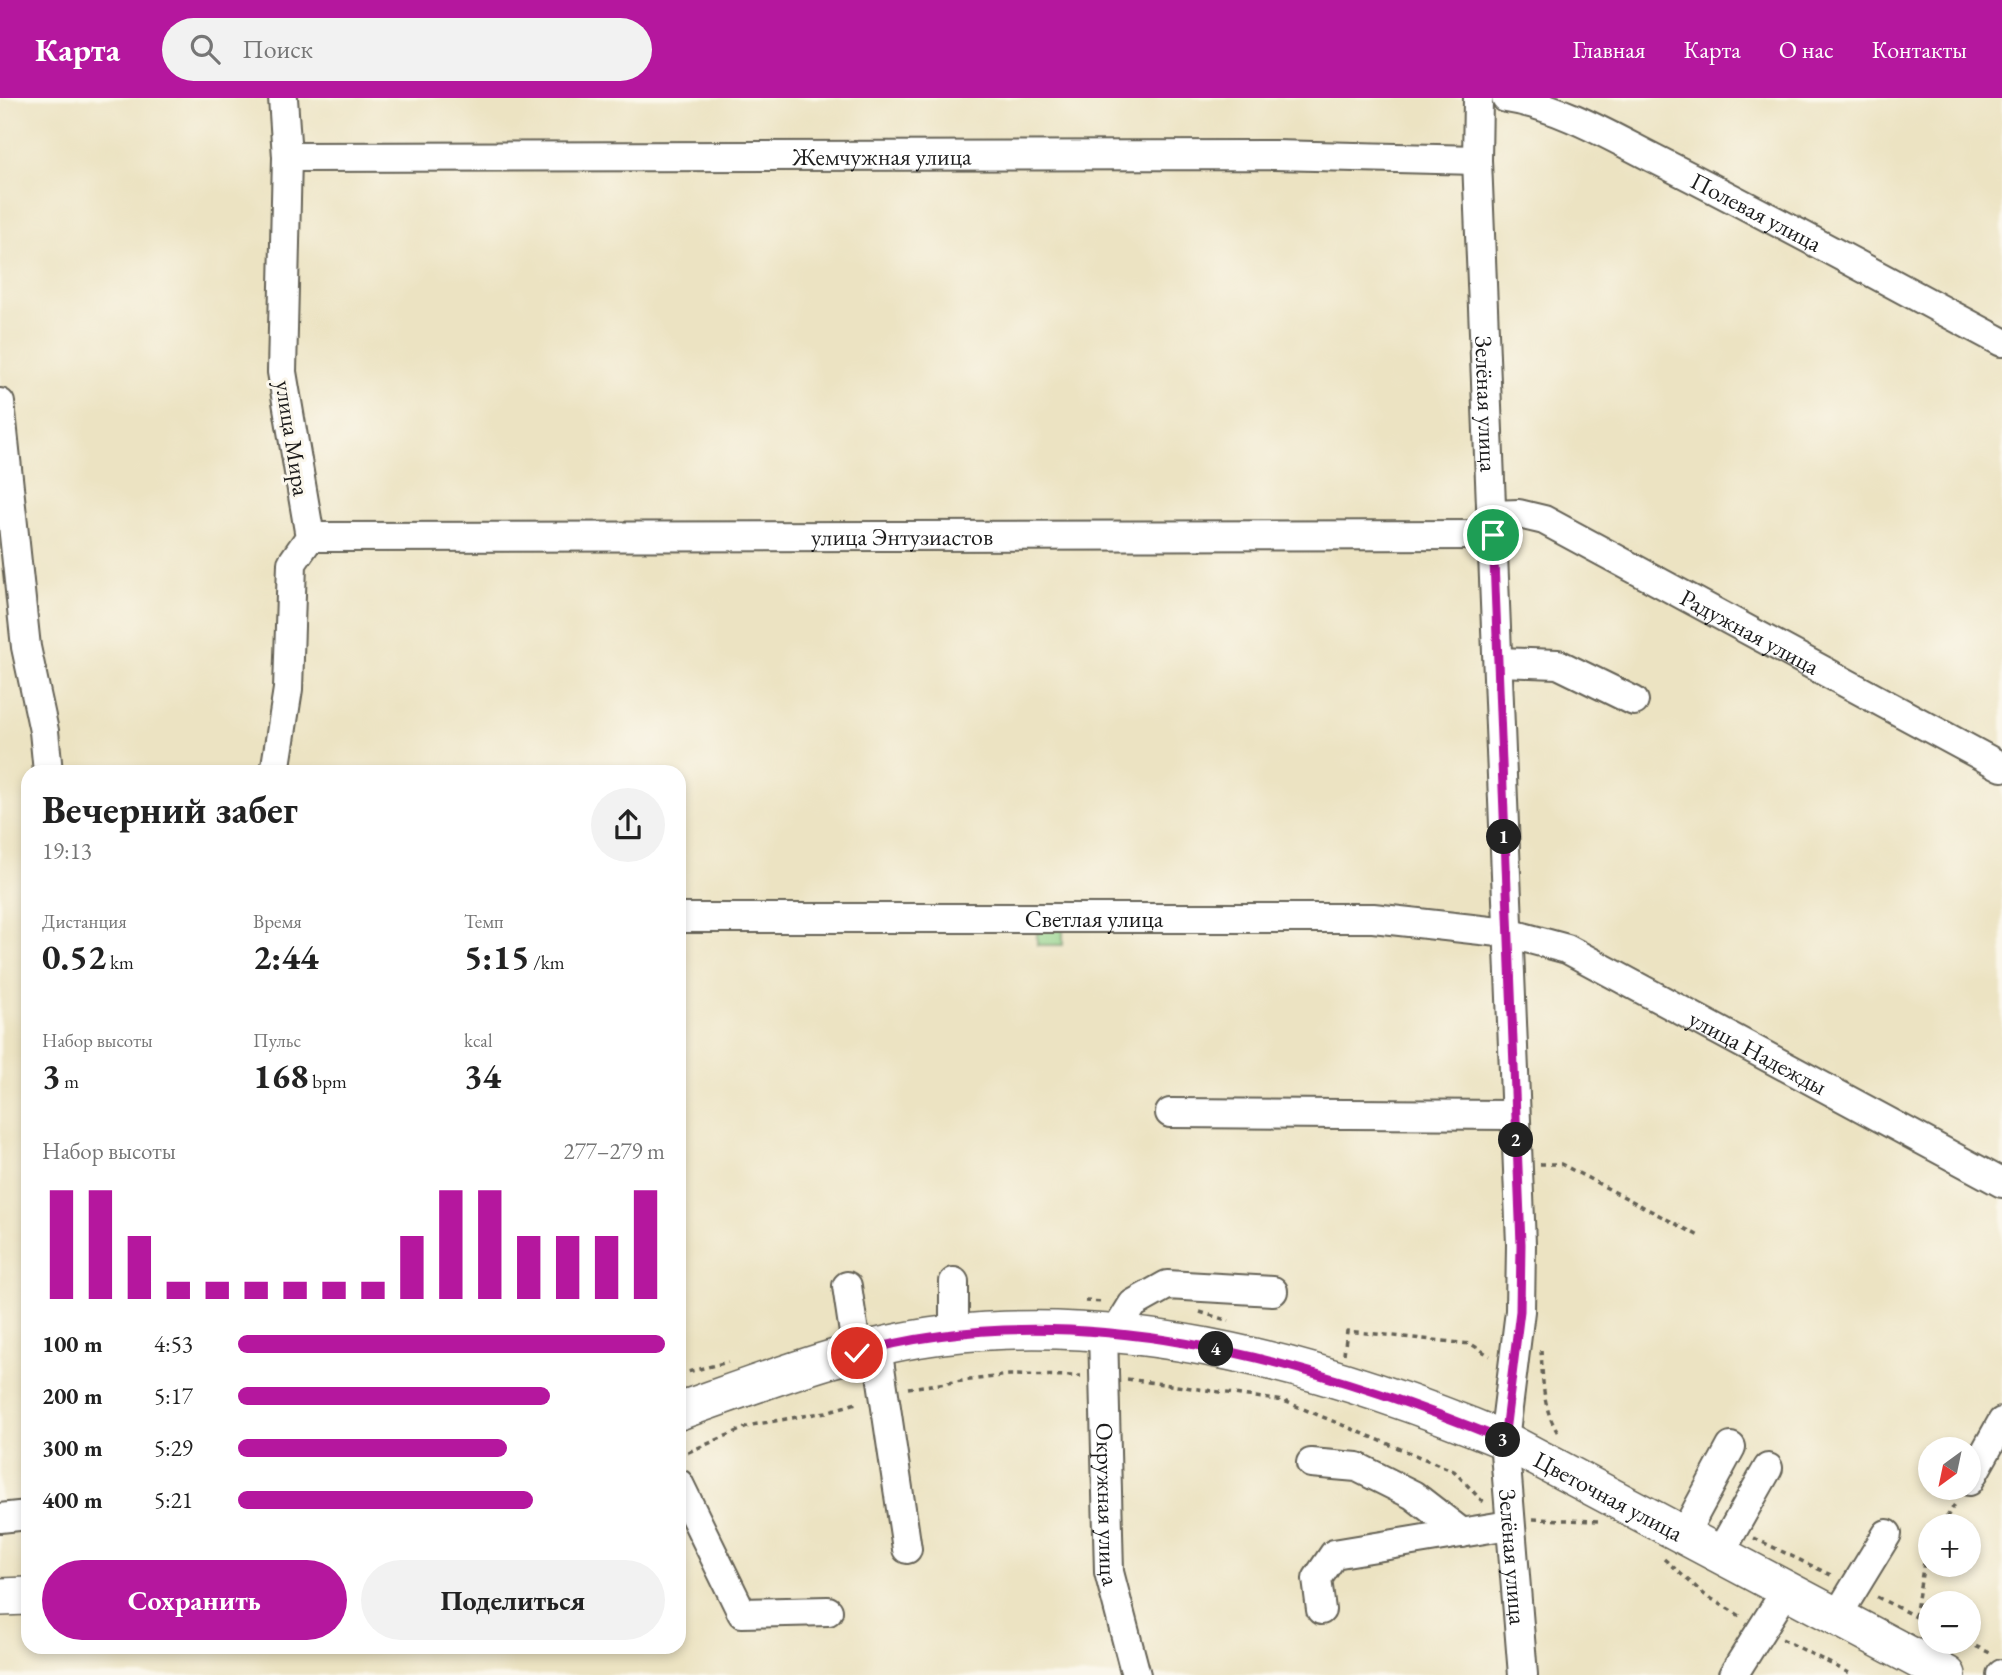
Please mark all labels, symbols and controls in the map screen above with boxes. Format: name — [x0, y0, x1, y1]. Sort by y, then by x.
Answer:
search box — [162, 18, 652, 81]
text: Карта — [35, 28, 120, 71]
icon: search — [186, 30, 224, 68]
text: Поиск — [242, 32, 313, 66]
text: Главная — [1572, 34, 1646, 65]
text: Карта — [1684, 34, 1741, 65]
text: О нас — [1779, 34, 1834, 65]
text: Контакты — [1872, 34, 1967, 65]
street label: Жемчужная улица — [791, 140, 972, 171]
street label: Полевая улица — [1686, 164, 1828, 259]
street label: Зелёная улица — [1469, 335, 1505, 473]
street label: улица Мира — [269, 378, 318, 498]
pin — [1463, 505, 1523, 565]
icon: arrive — [1474, 516, 1512, 554]
street label: улица Энтузиастов — [811, 520, 993, 552]
street label: Радужная улица — [1675, 581, 1826, 682]
text: Вечерний забег — [42, 785, 298, 834]
button: share — [591, 788, 665, 862]
pin: 1 — [1486, 820, 1522, 854]
text: 1 — [1498, 824, 1509, 849]
text: 19:13 — [42, 836, 92, 866]
street label: Светлая улица — [1025, 903, 1164, 934]
text: Дистанция — [42, 909, 127, 934]
text: Время — [253, 909, 302, 934]
text: Темп — [464, 909, 504, 934]
text: 0.52 — [42, 934, 106, 979]
text: 2:44 — [253, 934, 318, 979]
text: 5:15 — [464, 934, 529, 979]
text: km — [106, 950, 134, 975]
text: /km — [529, 950, 565, 975]
street label: улица Надежды — [1684, 1002, 1833, 1102]
text: Набор высоты — [42, 1028, 153, 1053]
text: Пульс — [253, 1028, 301, 1053]
text: kcal — [464, 1028, 493, 1053]
text: 3 — [42, 1053, 61, 1098]
text: 168 — [253, 1053, 309, 1098]
text: 34 — [464, 1053, 501, 1098]
text: m — [61, 1069, 79, 1094]
text: bpm — [309, 1069, 347, 1094]
pin: 2 — [1498, 1122, 1534, 1158]
text: 2 — [1510, 1127, 1521, 1152]
text: Набор высоты — [42, 1136, 176, 1166]
text: 277–279 m — [564, 1136, 665, 1166]
pin — [827, 1323, 887, 1383]
text: 100 m — [42, 1329, 103, 1359]
text: 4:53 — [154, 1329, 193, 1359]
pin: 4 — [1198, 1332, 1234, 1366]
icon: check — [838, 1334, 876, 1372]
text: 4 — [1210, 1336, 1221, 1361]
text: 200 m — [42, 1381, 103, 1411]
text: 5:17 — [154, 1381, 193, 1411]
street label: Окружная улица — [1090, 1422, 1127, 1589]
pin: 3 — [1486, 1422, 1520, 1458]
text: 3 — [1497, 1427, 1508, 1452]
text: 300 m — [42, 1433, 103, 1463]
text: 5:29 — [154, 1433, 193, 1463]
north arrow — [1918, 1437, 1981, 1500]
map controls — [1918, 1437, 1981, 1654]
street label: Цветочная улица — [1529, 1443, 1689, 1548]
text: 400 m — [42, 1485, 103, 1515]
text: 5:21 — [154, 1485, 193, 1515]
street label: Зелёная улица — [1492, 1488, 1534, 1626]
button: + — [1918, 1514, 1981, 1577]
button: Сохранить — [42, 1560, 347, 1640]
button: Поделиться — [361, 1560, 665, 1640]
button: − — [1918, 1591, 1981, 1654]

